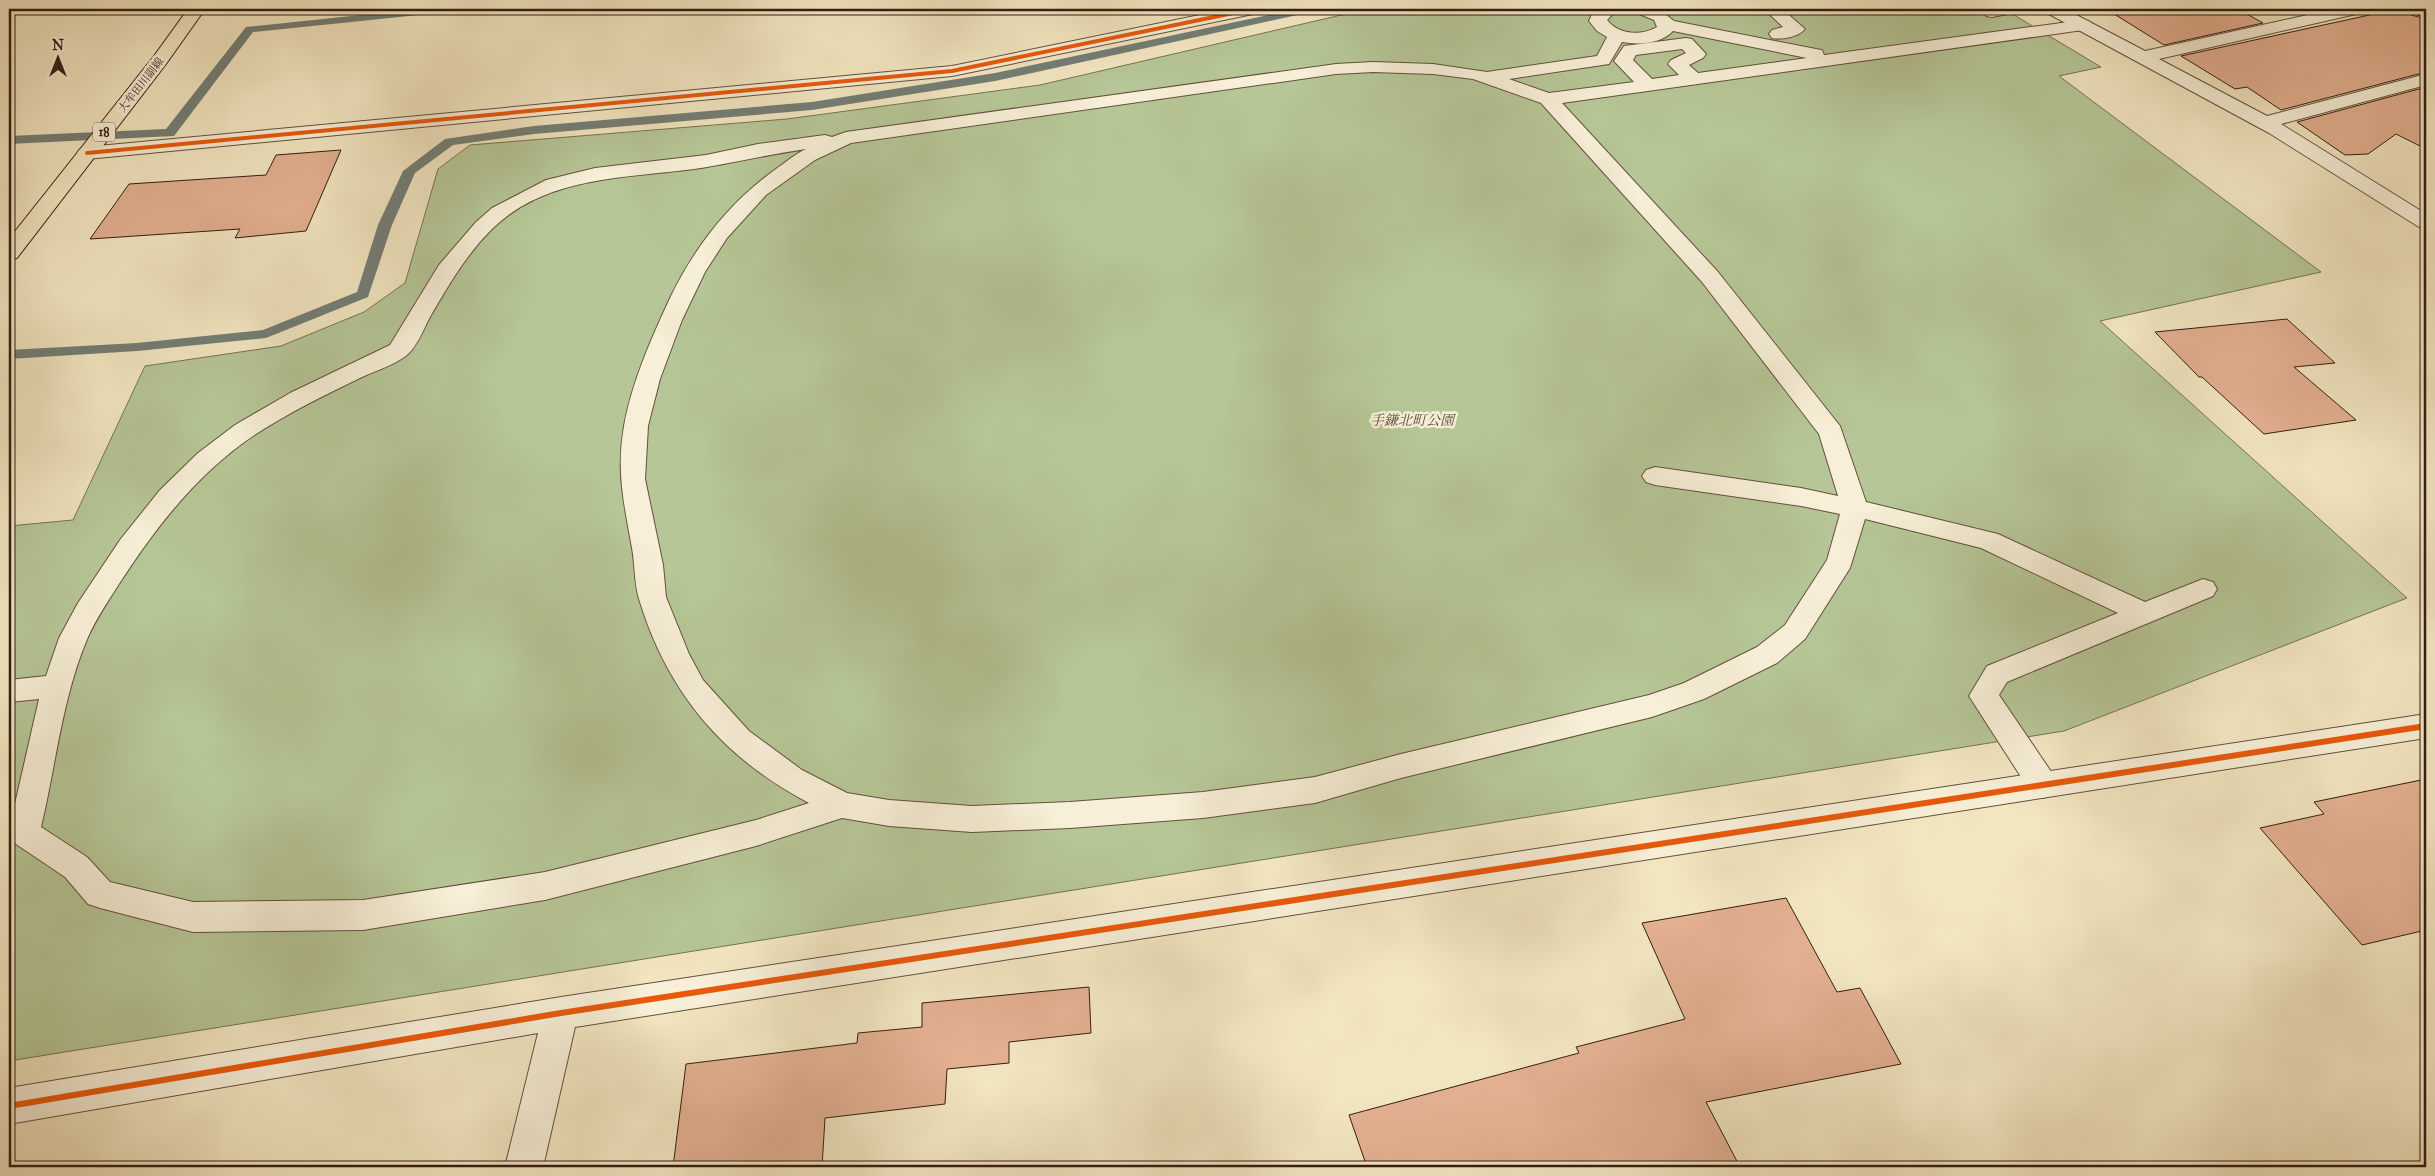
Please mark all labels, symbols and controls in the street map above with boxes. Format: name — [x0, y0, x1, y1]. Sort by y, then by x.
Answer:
north arrow — [32, 32, 82, 82]
text: N — [52, 37, 64, 54]
street label: 大牟田川副線 — [116, 55, 166, 115]
road number: 18 — [93, 122, 115, 142]
park label: 手鎌北町公園 — [1370, 412, 1456, 429]

